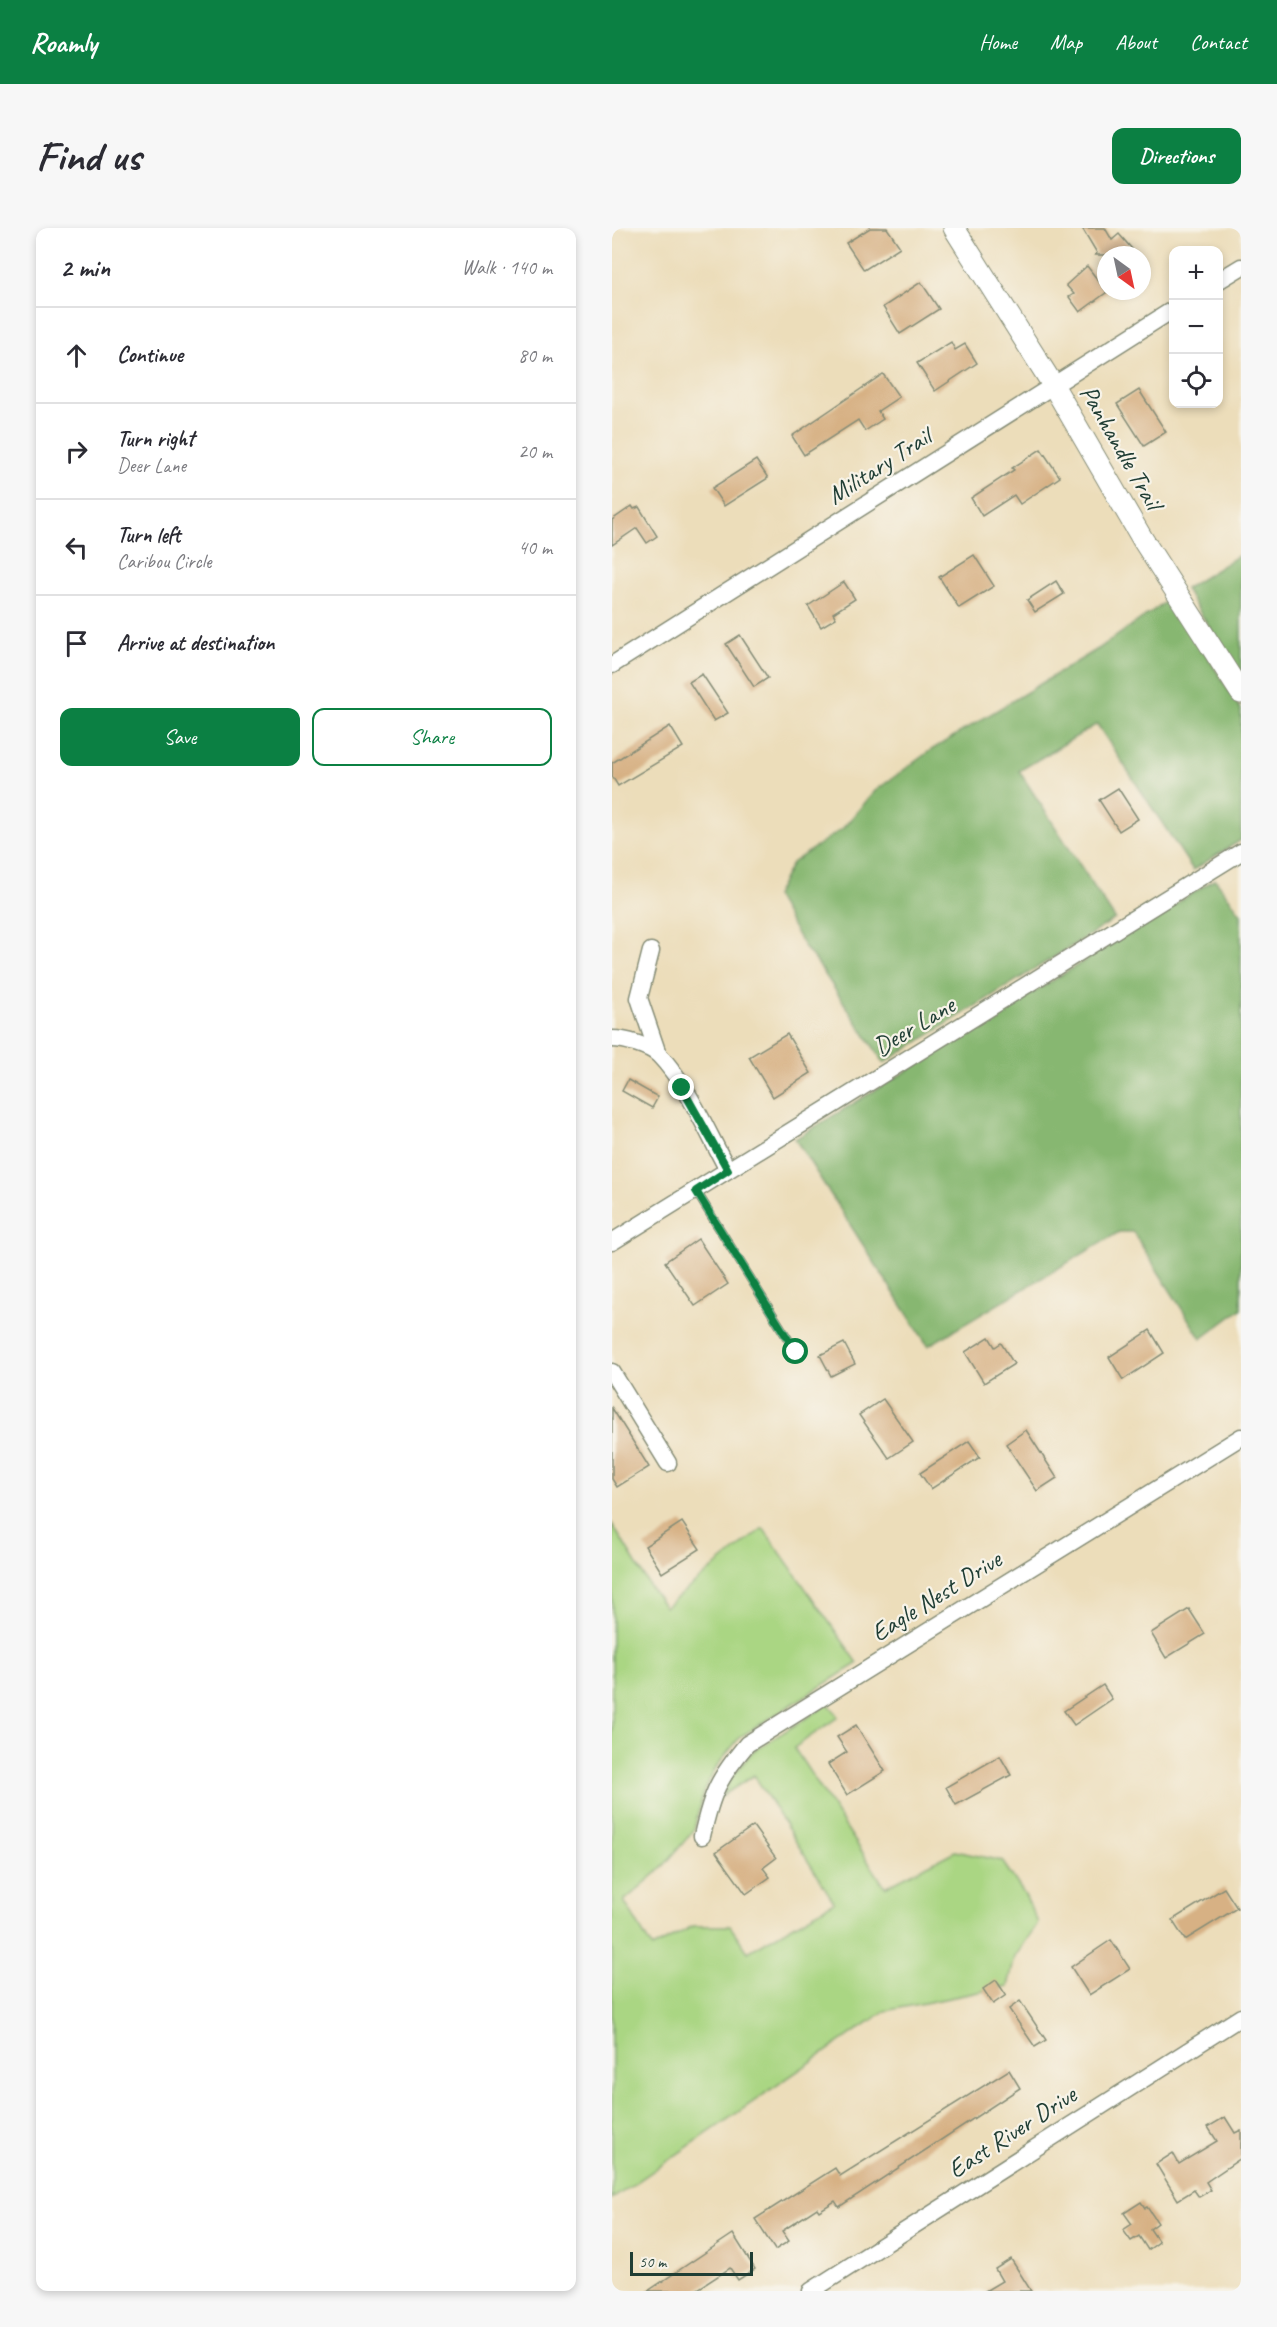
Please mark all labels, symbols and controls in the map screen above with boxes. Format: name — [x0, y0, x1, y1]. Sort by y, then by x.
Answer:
text: Roamly — [30, 25, 97, 60]
text: Home — [979, 29, 1017, 55]
text: Map — [1050, 29, 1082, 55]
text: About — [1115, 29, 1157, 55]
text: Contact — [1190, 29, 1247, 55]
button: Directions — [1112, 128, 1241, 184]
text: Find us — [36, 130, 141, 183]
north arrow — [1097, 246, 1151, 300]
map controls — [1169, 246, 1223, 408]
button: + — [1169, 246, 1223, 300]
text: 2 min — [60, 251, 110, 284]
text: Walk · 140 m — [462, 255, 552, 280]
button: − — [1169, 300, 1223, 354]
icon: ahead — [60, 339, 93, 372]
text: Continue — [117, 341, 183, 369]
text: 80 m — [518, 343, 552, 368]
button: locate — [1169, 354, 1223, 408]
street label: Panhandle Trail — [1072, 379, 1172, 519]
street label: Military Trail — [821, 418, 941, 512]
text: Turn right — [117, 425, 194, 453]
icon: right — [60, 435, 93, 468]
text: 20 m — [518, 439, 552, 464]
text: Deer Lane — [117, 453, 186, 478]
text: Turn left — [117, 521, 181, 549]
icon: left — [60, 531, 93, 564]
text: 40 m — [518, 535, 552, 560]
text: Caribou Circle — [117, 549, 211, 574]
icon: arrive — [60, 627, 93, 660]
text: Arrive at destination — [117, 629, 274, 657]
button: Save — [60, 708, 300, 766]
button: Share — [312, 708, 552, 766]
street label: Deer Lane — [867, 987, 963, 1063]
route end — [668, 1074, 694, 1100]
route start — [782, 1338, 808, 1364]
street label: Eagle Nest Drive — [865, 1542, 1009, 1649]
street label: East River Drive — [941, 2077, 1084, 2186]
scale bar — [630, 2249, 753, 2276]
text: 50 m — [639, 2252, 666, 2272]

